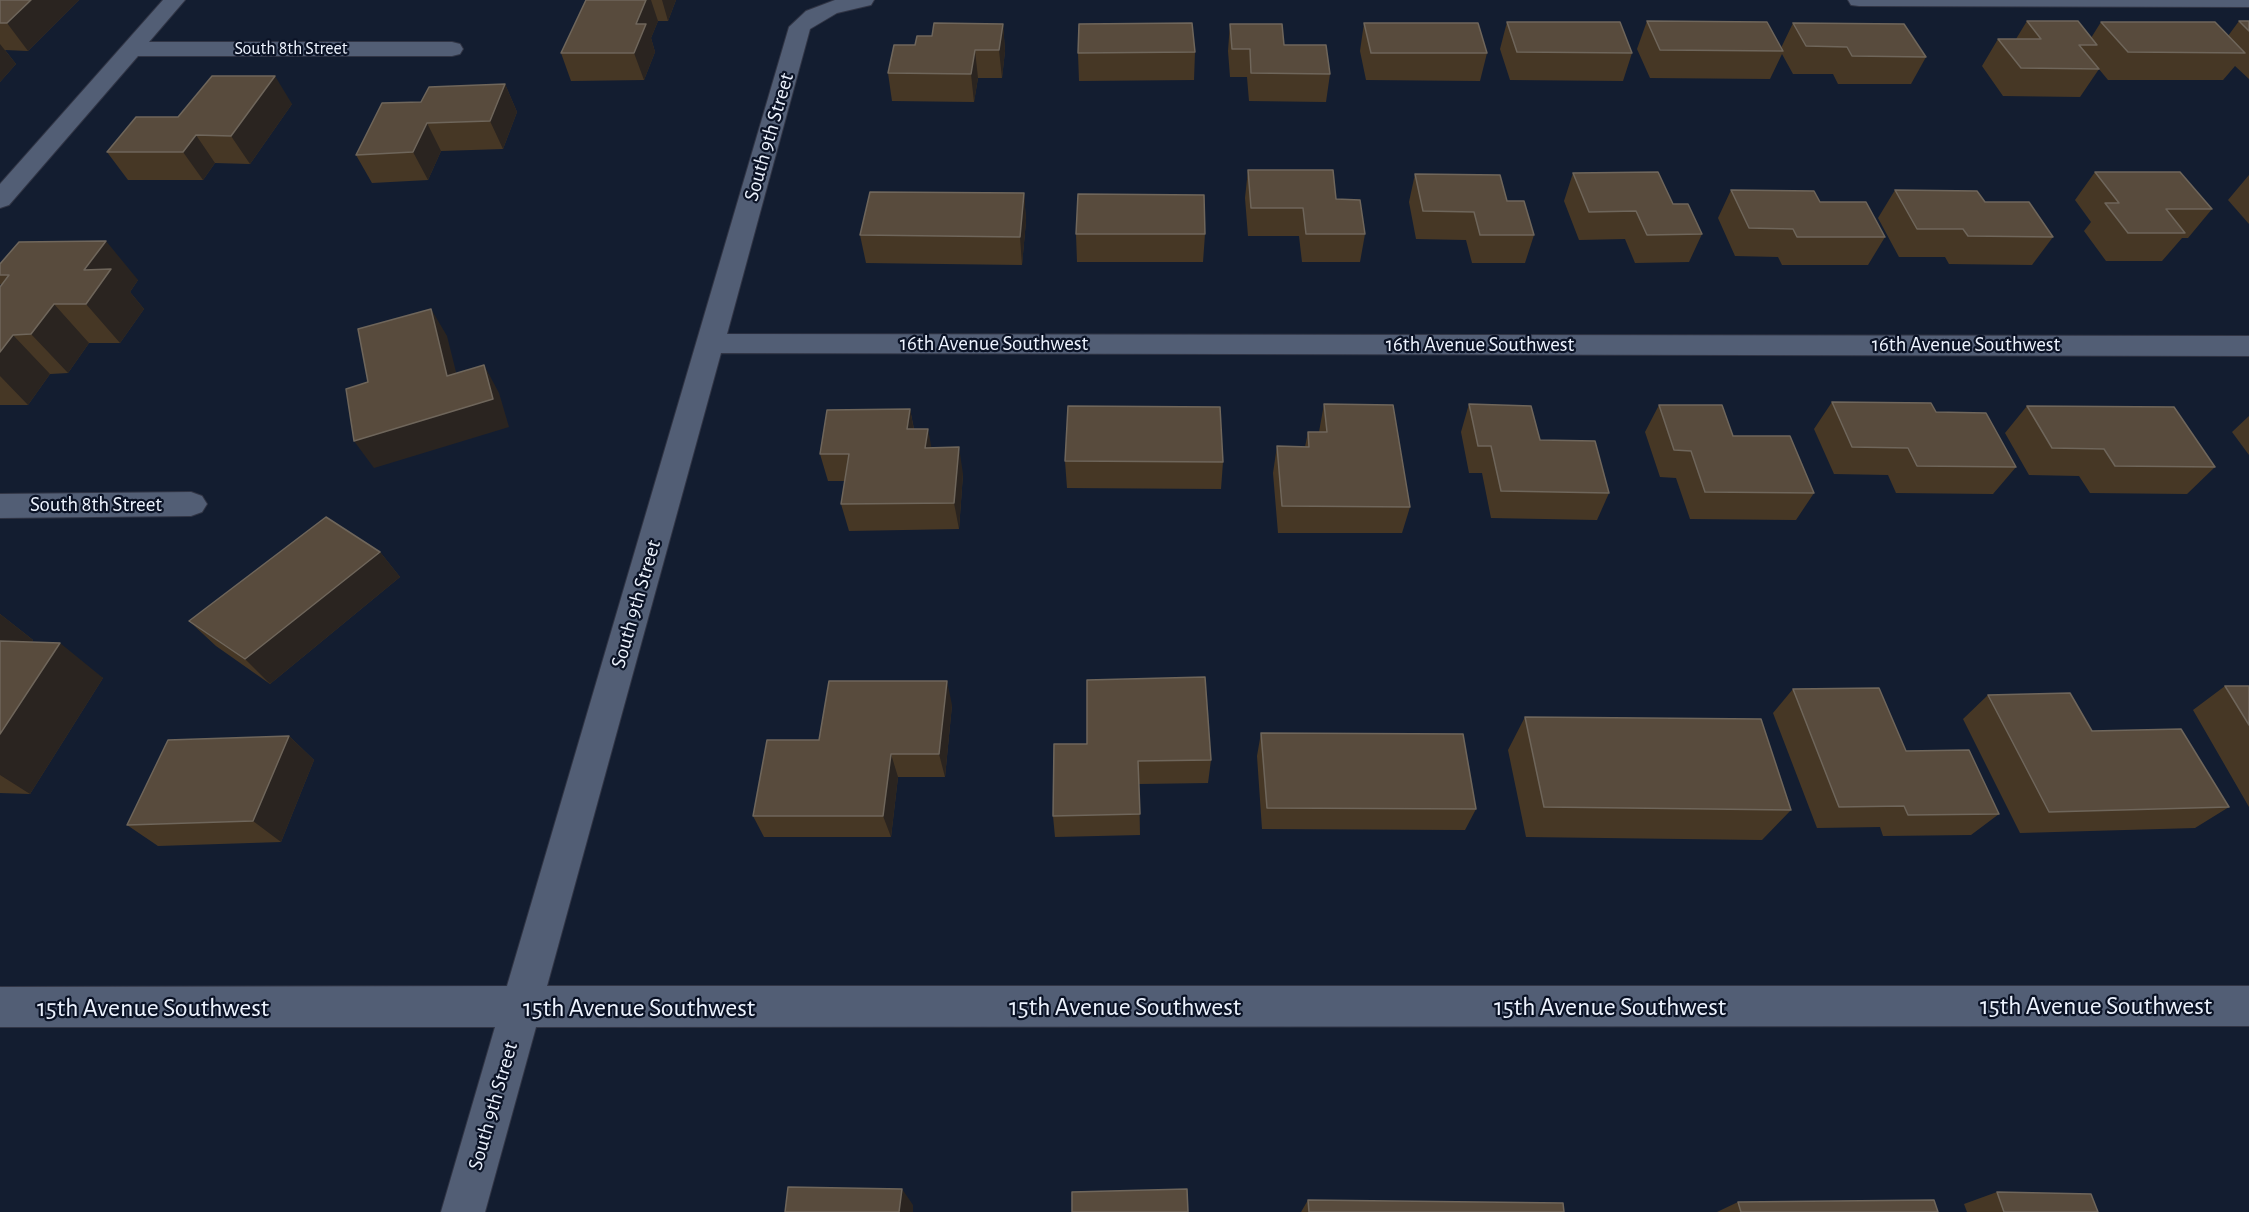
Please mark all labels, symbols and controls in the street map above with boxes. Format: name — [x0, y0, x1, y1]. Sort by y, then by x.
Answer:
street label: South 8th Street — [234, 38, 348, 60]
street label: South 9th Street — [739, 70, 799, 204]
street label: 16th Avenue Southwest — [900, 331, 1088, 357]
street label: 16th Avenue Southwest — [1386, 332, 1574, 358]
street label: 16th Avenue Southwest — [1872, 332, 2060, 358]
street label: South 8th Street — [30, 492, 162, 518]
street label: South 9th Street — [606, 537, 666, 671]
street label: 15th Avenue Southwest — [1980, 990, 2212, 1022]
street label: 15th Avenue Southwest — [1009, 991, 1241, 1023]
street label: 15th Avenue Southwest — [1494, 991, 1726, 1023]
street label: 15th Avenue Southwest — [37, 992, 269, 1024]
street label: 15th Avenue Southwest — [523, 992, 755, 1024]
street label: South 9th Street — [463, 1039, 523, 1173]

